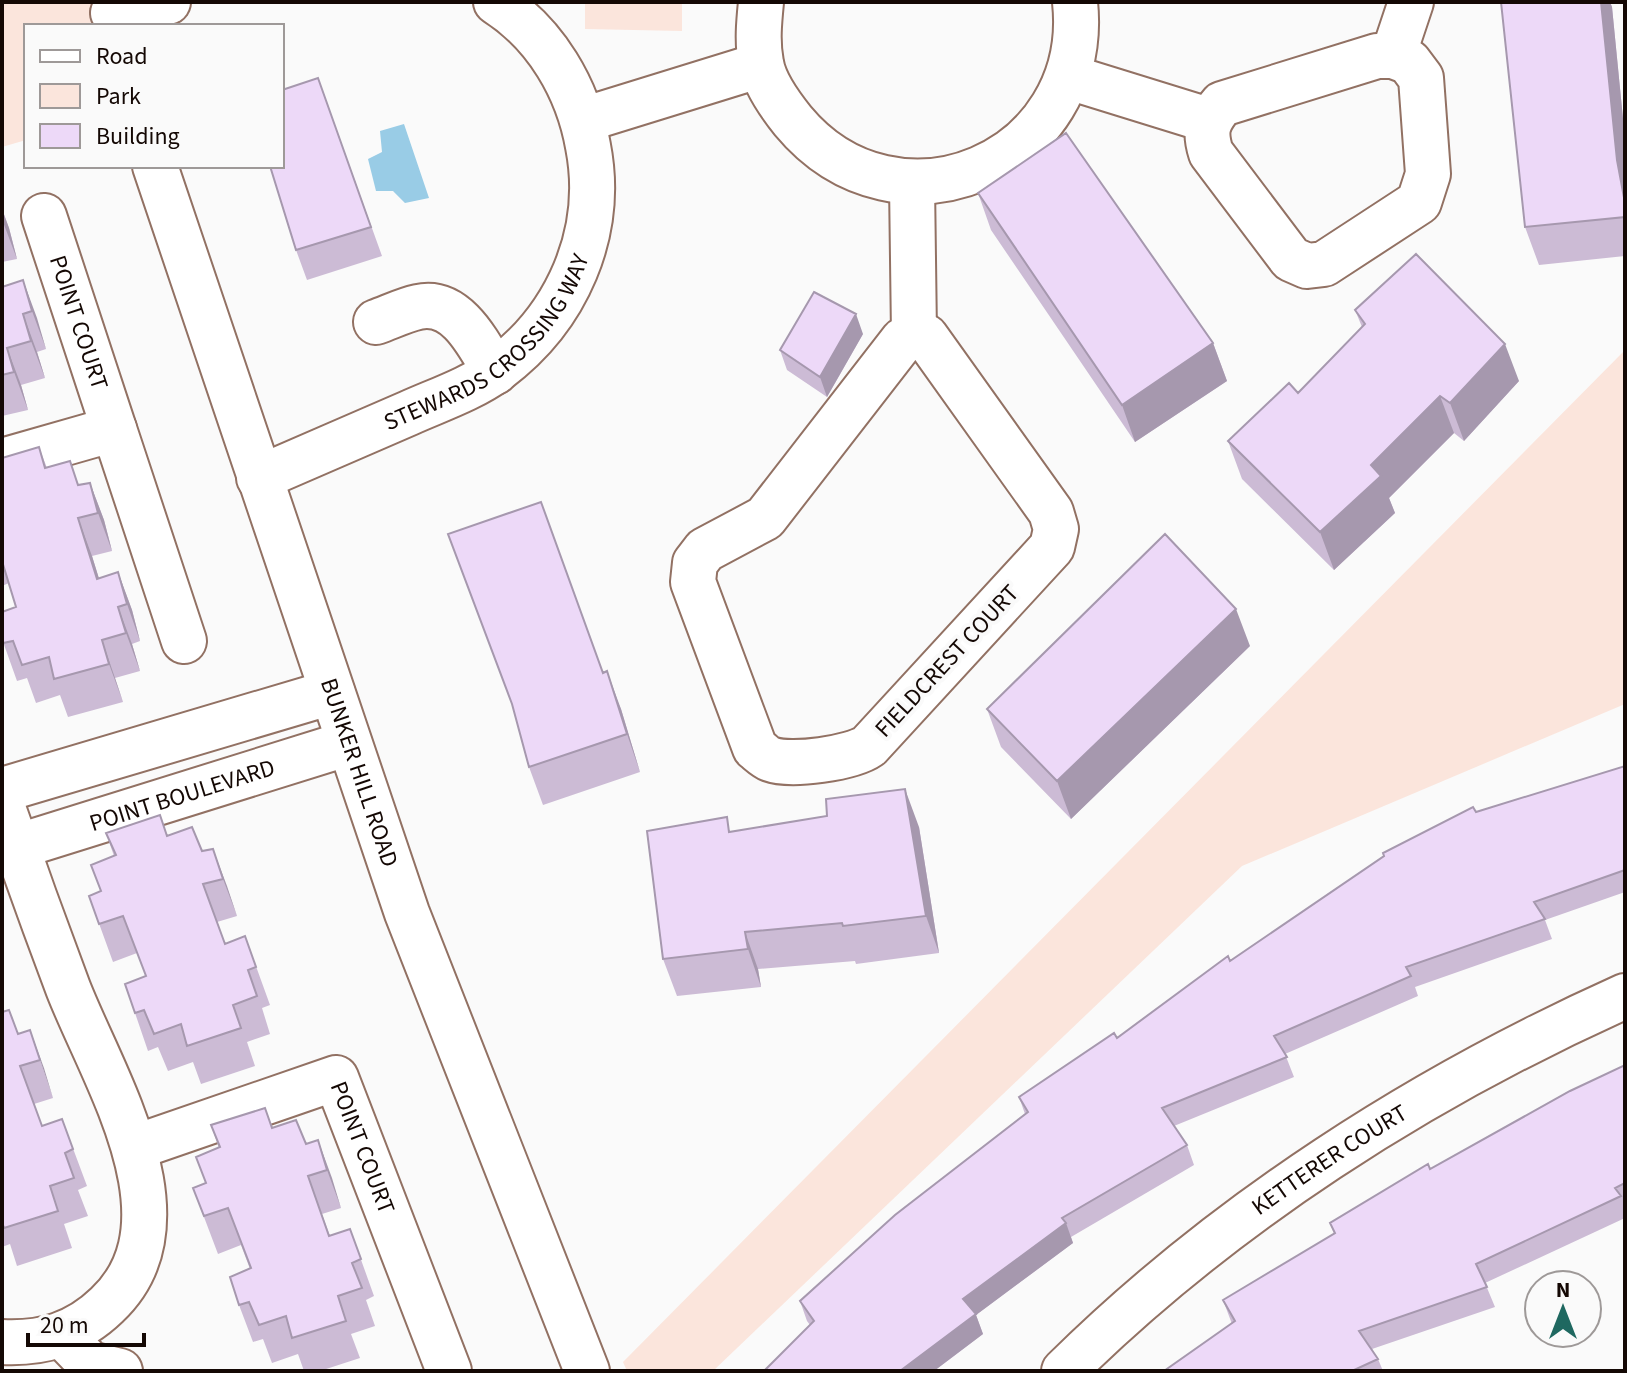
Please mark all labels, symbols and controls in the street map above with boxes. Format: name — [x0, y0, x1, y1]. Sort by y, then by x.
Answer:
legend — [24, 24, 284, 168]
text: Road — [96, 39, 148, 74]
text: Park — [96, 79, 141, 114]
text: Building — [96, 119, 180, 154]
street label: STEWARDS CROSSING WAY — [378, 248, 598, 439]
street label: POINT COURT — [41, 251, 117, 394]
street label: FIELDCREST COURT — [867, 577, 1027, 745]
street label: BUNKER HILL ROAD — [311, 673, 408, 872]
street label: POINT BOULEVARD — [85, 750, 279, 841]
street label: POINT COURT — [321, 1076, 404, 1219]
street label: KETTERER COURT — [1244, 1095, 1414, 1224]
north arrow — [1523, 1269, 1603, 1349]
text: N — [1556, 1274, 1570, 1306]
scale bar — [28, 1297, 144, 1347]
text: 20 m — [40, 1308, 89, 1343]

